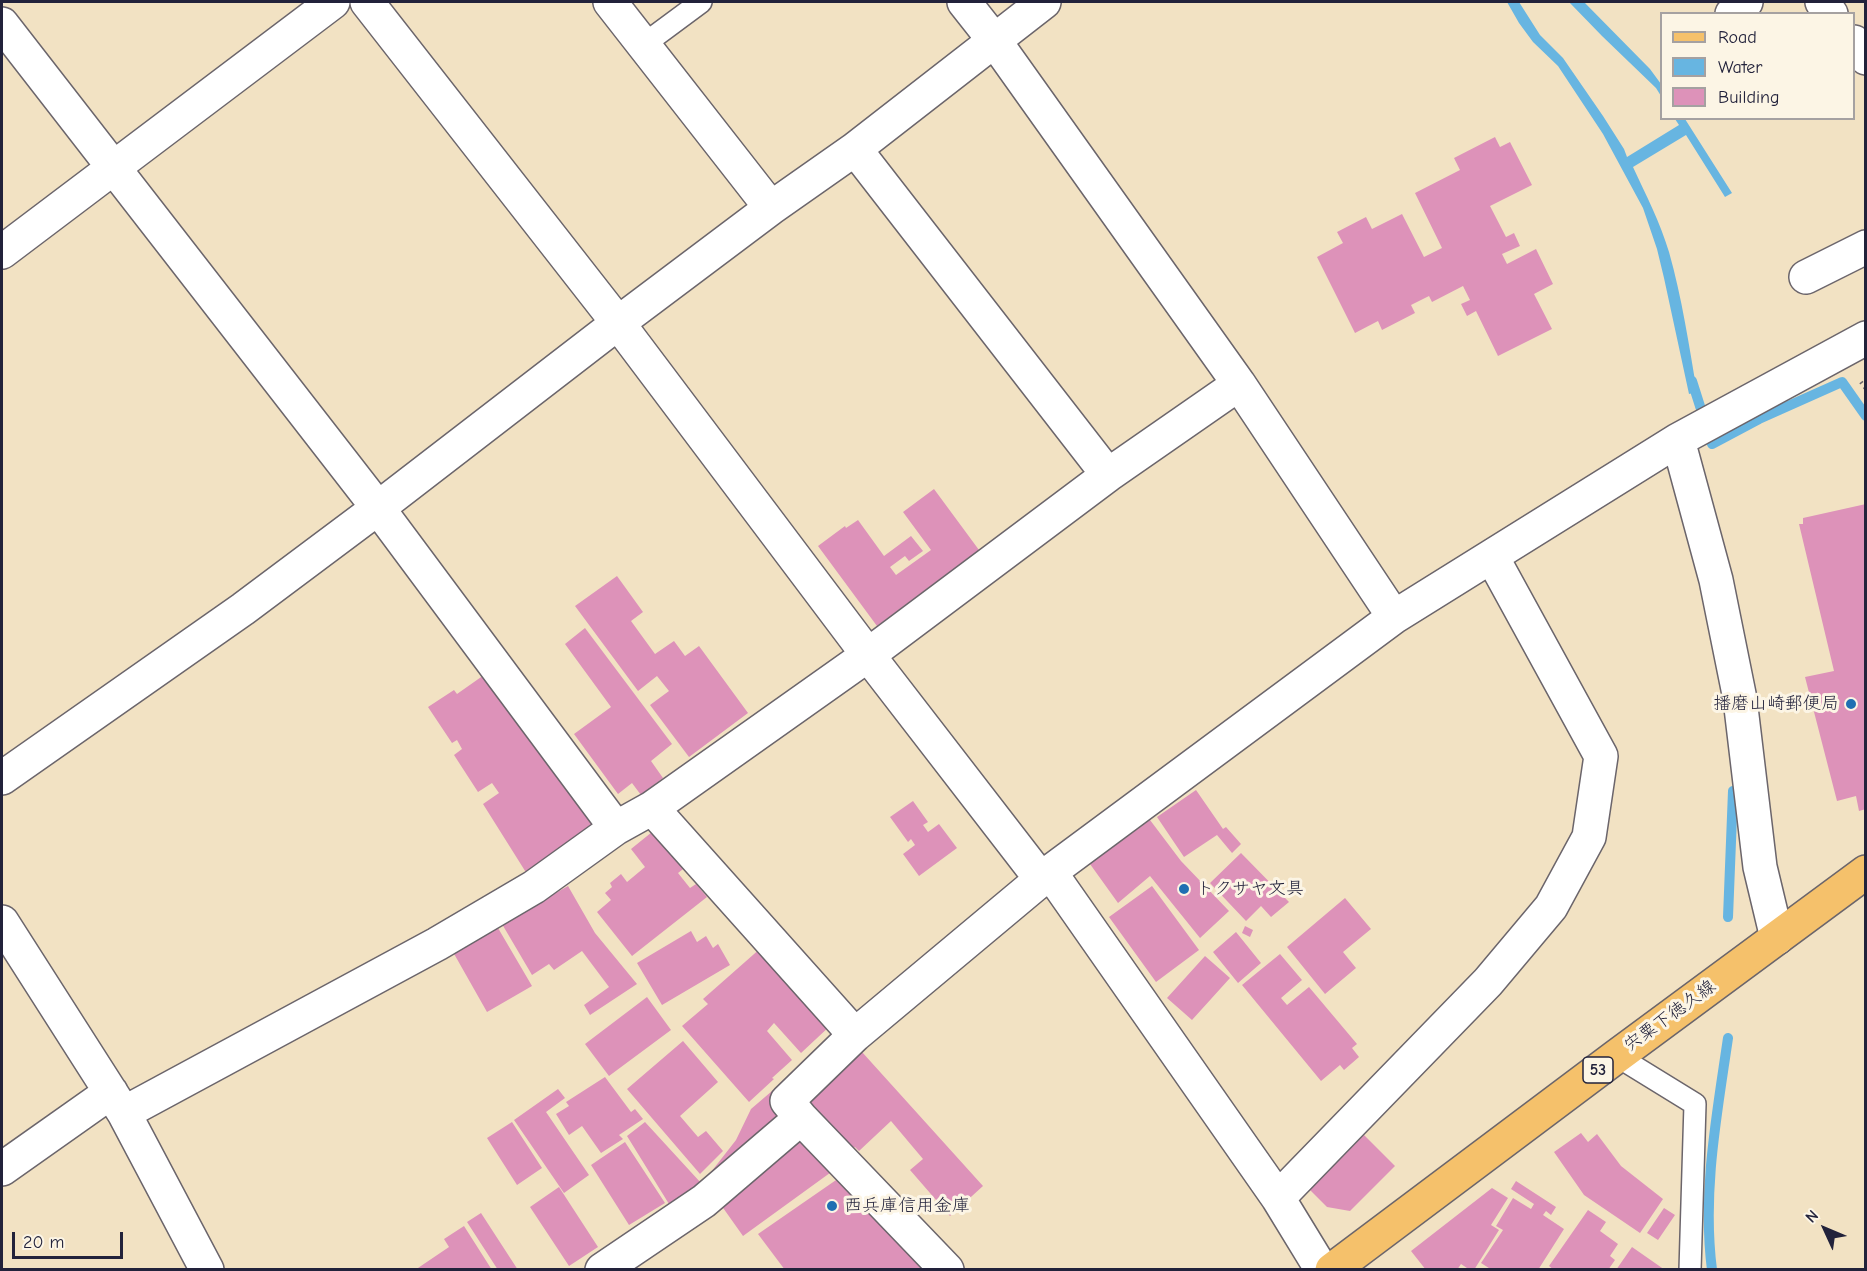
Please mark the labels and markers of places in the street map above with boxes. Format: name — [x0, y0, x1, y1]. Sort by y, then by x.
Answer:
place label: 播磨山崎郵便局 — [1713, 693, 1839, 715]
marker: 播磨山崎郵便局 — [1844, 697, 1858, 711]
place label: トクサヤ文具 — [1196, 878, 1304, 900]
marker: トクサヤ文具 — [1177, 882, 1191, 896]
place label: 西兵庫信用金庫 — [844, 1195, 970, 1217]
marker: 西兵庫信用金庫 — [825, 1199, 839, 1213]

